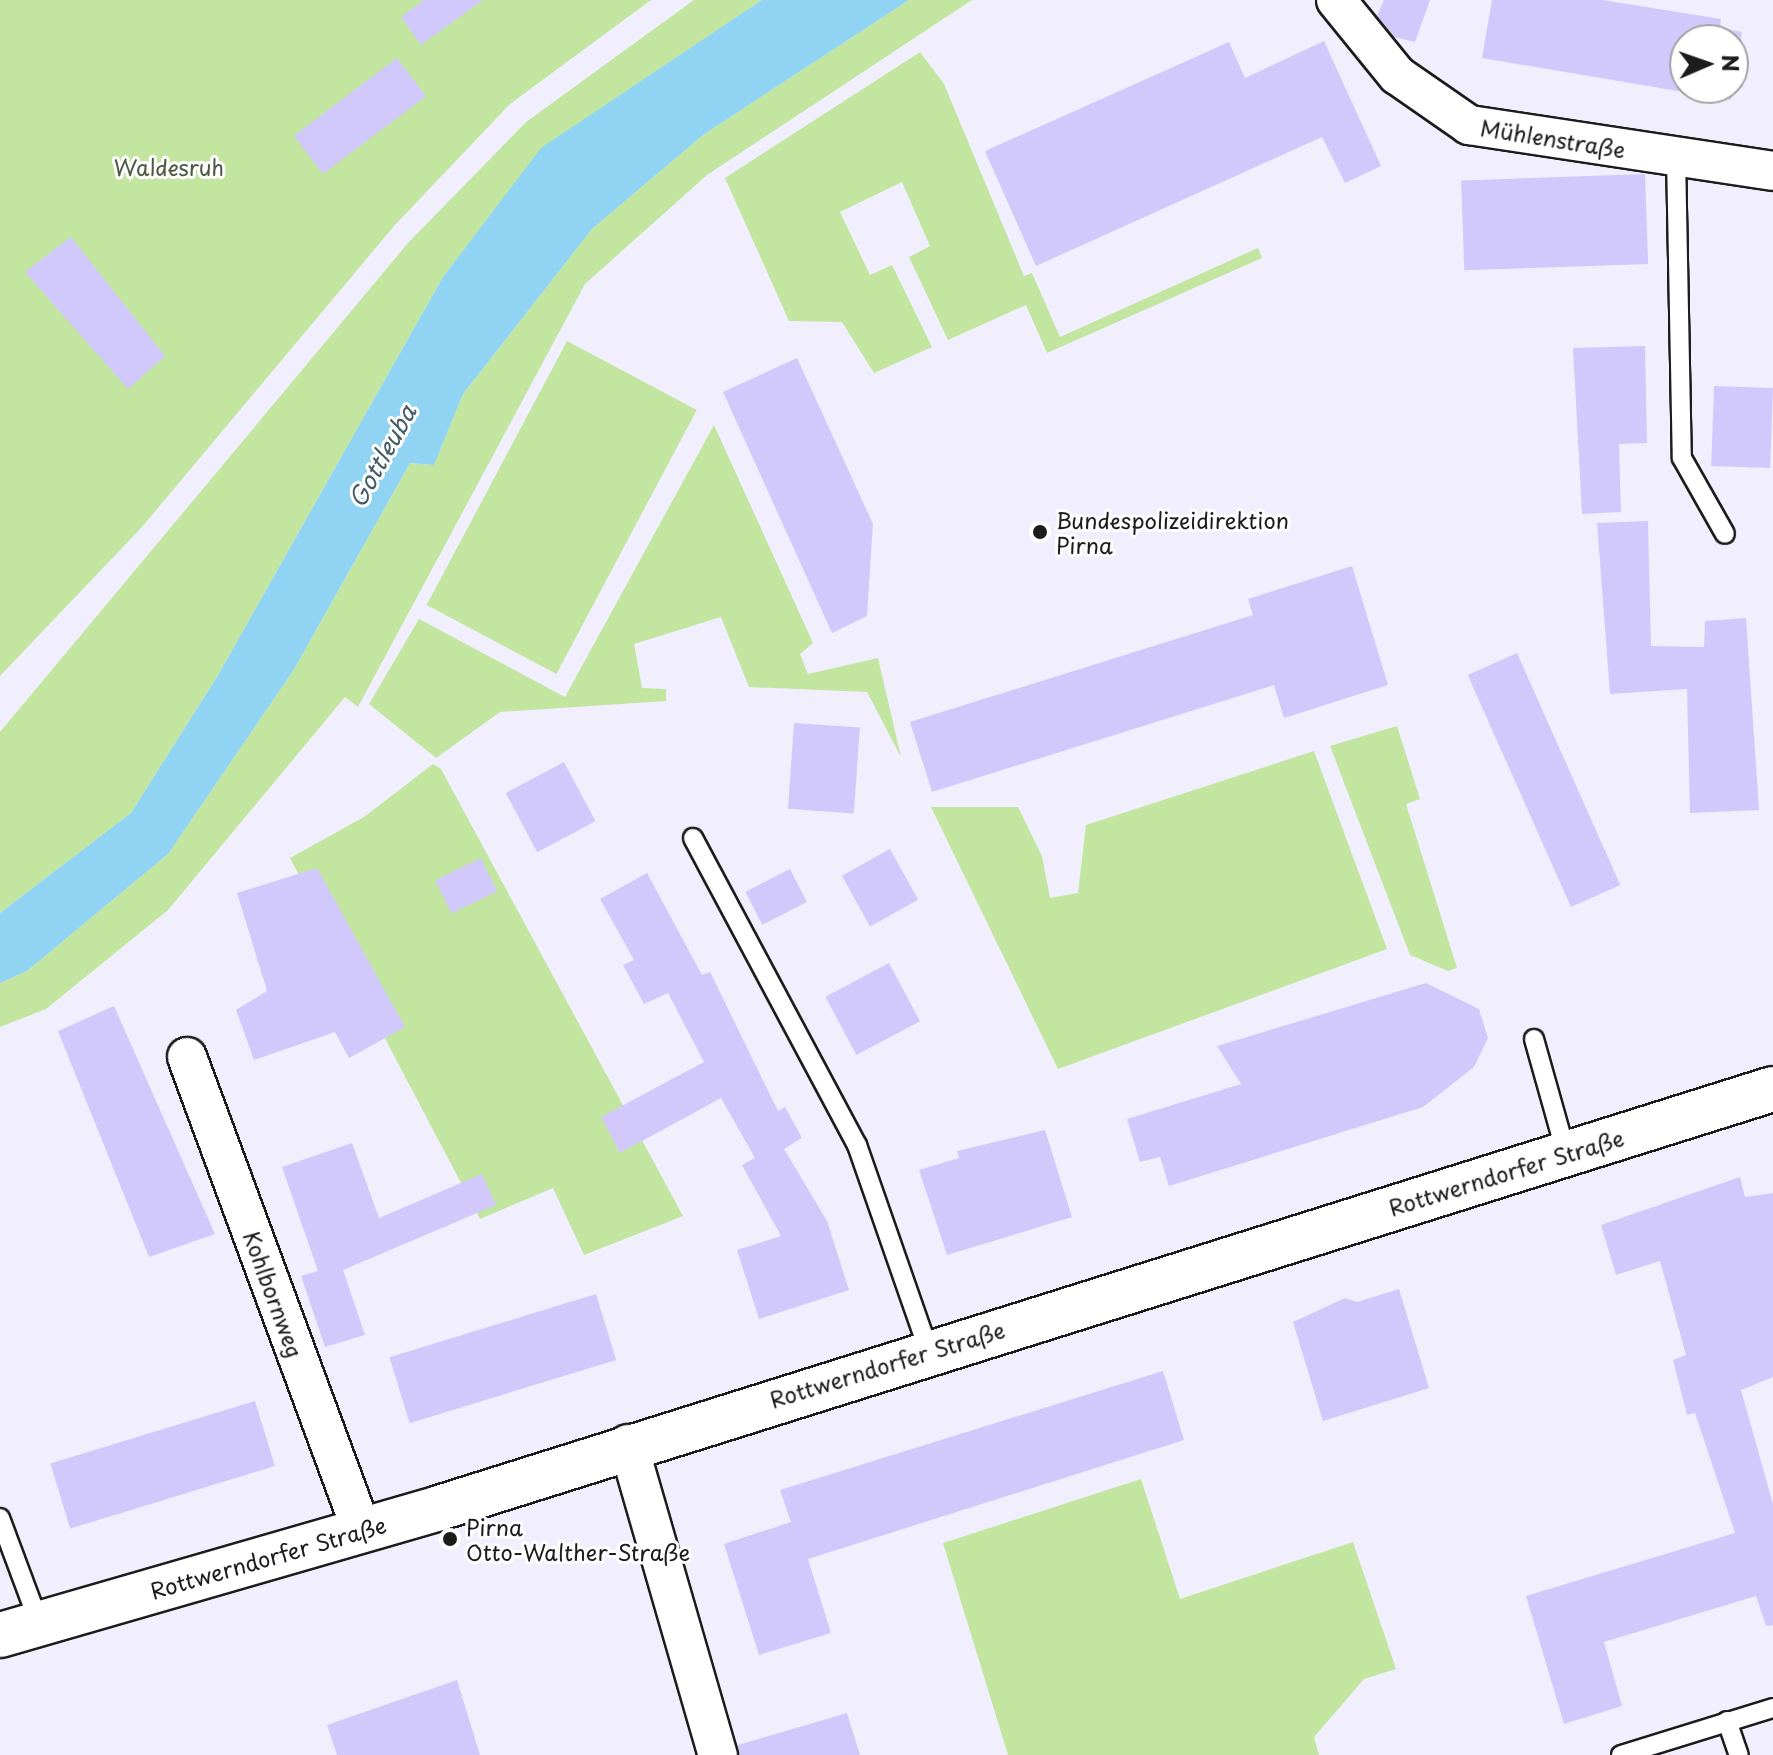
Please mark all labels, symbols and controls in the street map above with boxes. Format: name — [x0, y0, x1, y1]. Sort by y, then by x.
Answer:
north arrow — [1669, 24, 1749, 104]
text: N — [1715, 54, 1748, 73]
street label: Mühlenstraße — [1479, 114, 1627, 162]
park label: Waldesruh — [114, 154, 224, 180]
water label: Gottleuba — [342, 400, 422, 512]
place label: Bundespolizeidirektion Pirna — [1056, 506, 1289, 558]
marker: Bundespolizeidirektion Pirna — [1031, 523, 1049, 541]
street label: Rottwerndorfer Straße — [1386, 1124, 1626, 1220]
street label: Kohlbornweg — [239, 1227, 309, 1361]
street label: Rottwerndorfer Straße — [767, 1316, 1007, 1412]
street label: Rottwerndorfer Straße — [147, 1511, 389, 1603]
place label: Pirna Otto-Walther-Straße — [466, 1513, 690, 1564]
marker: Pirna Otto-Walther-Straße — [441, 1530, 459, 1548]

